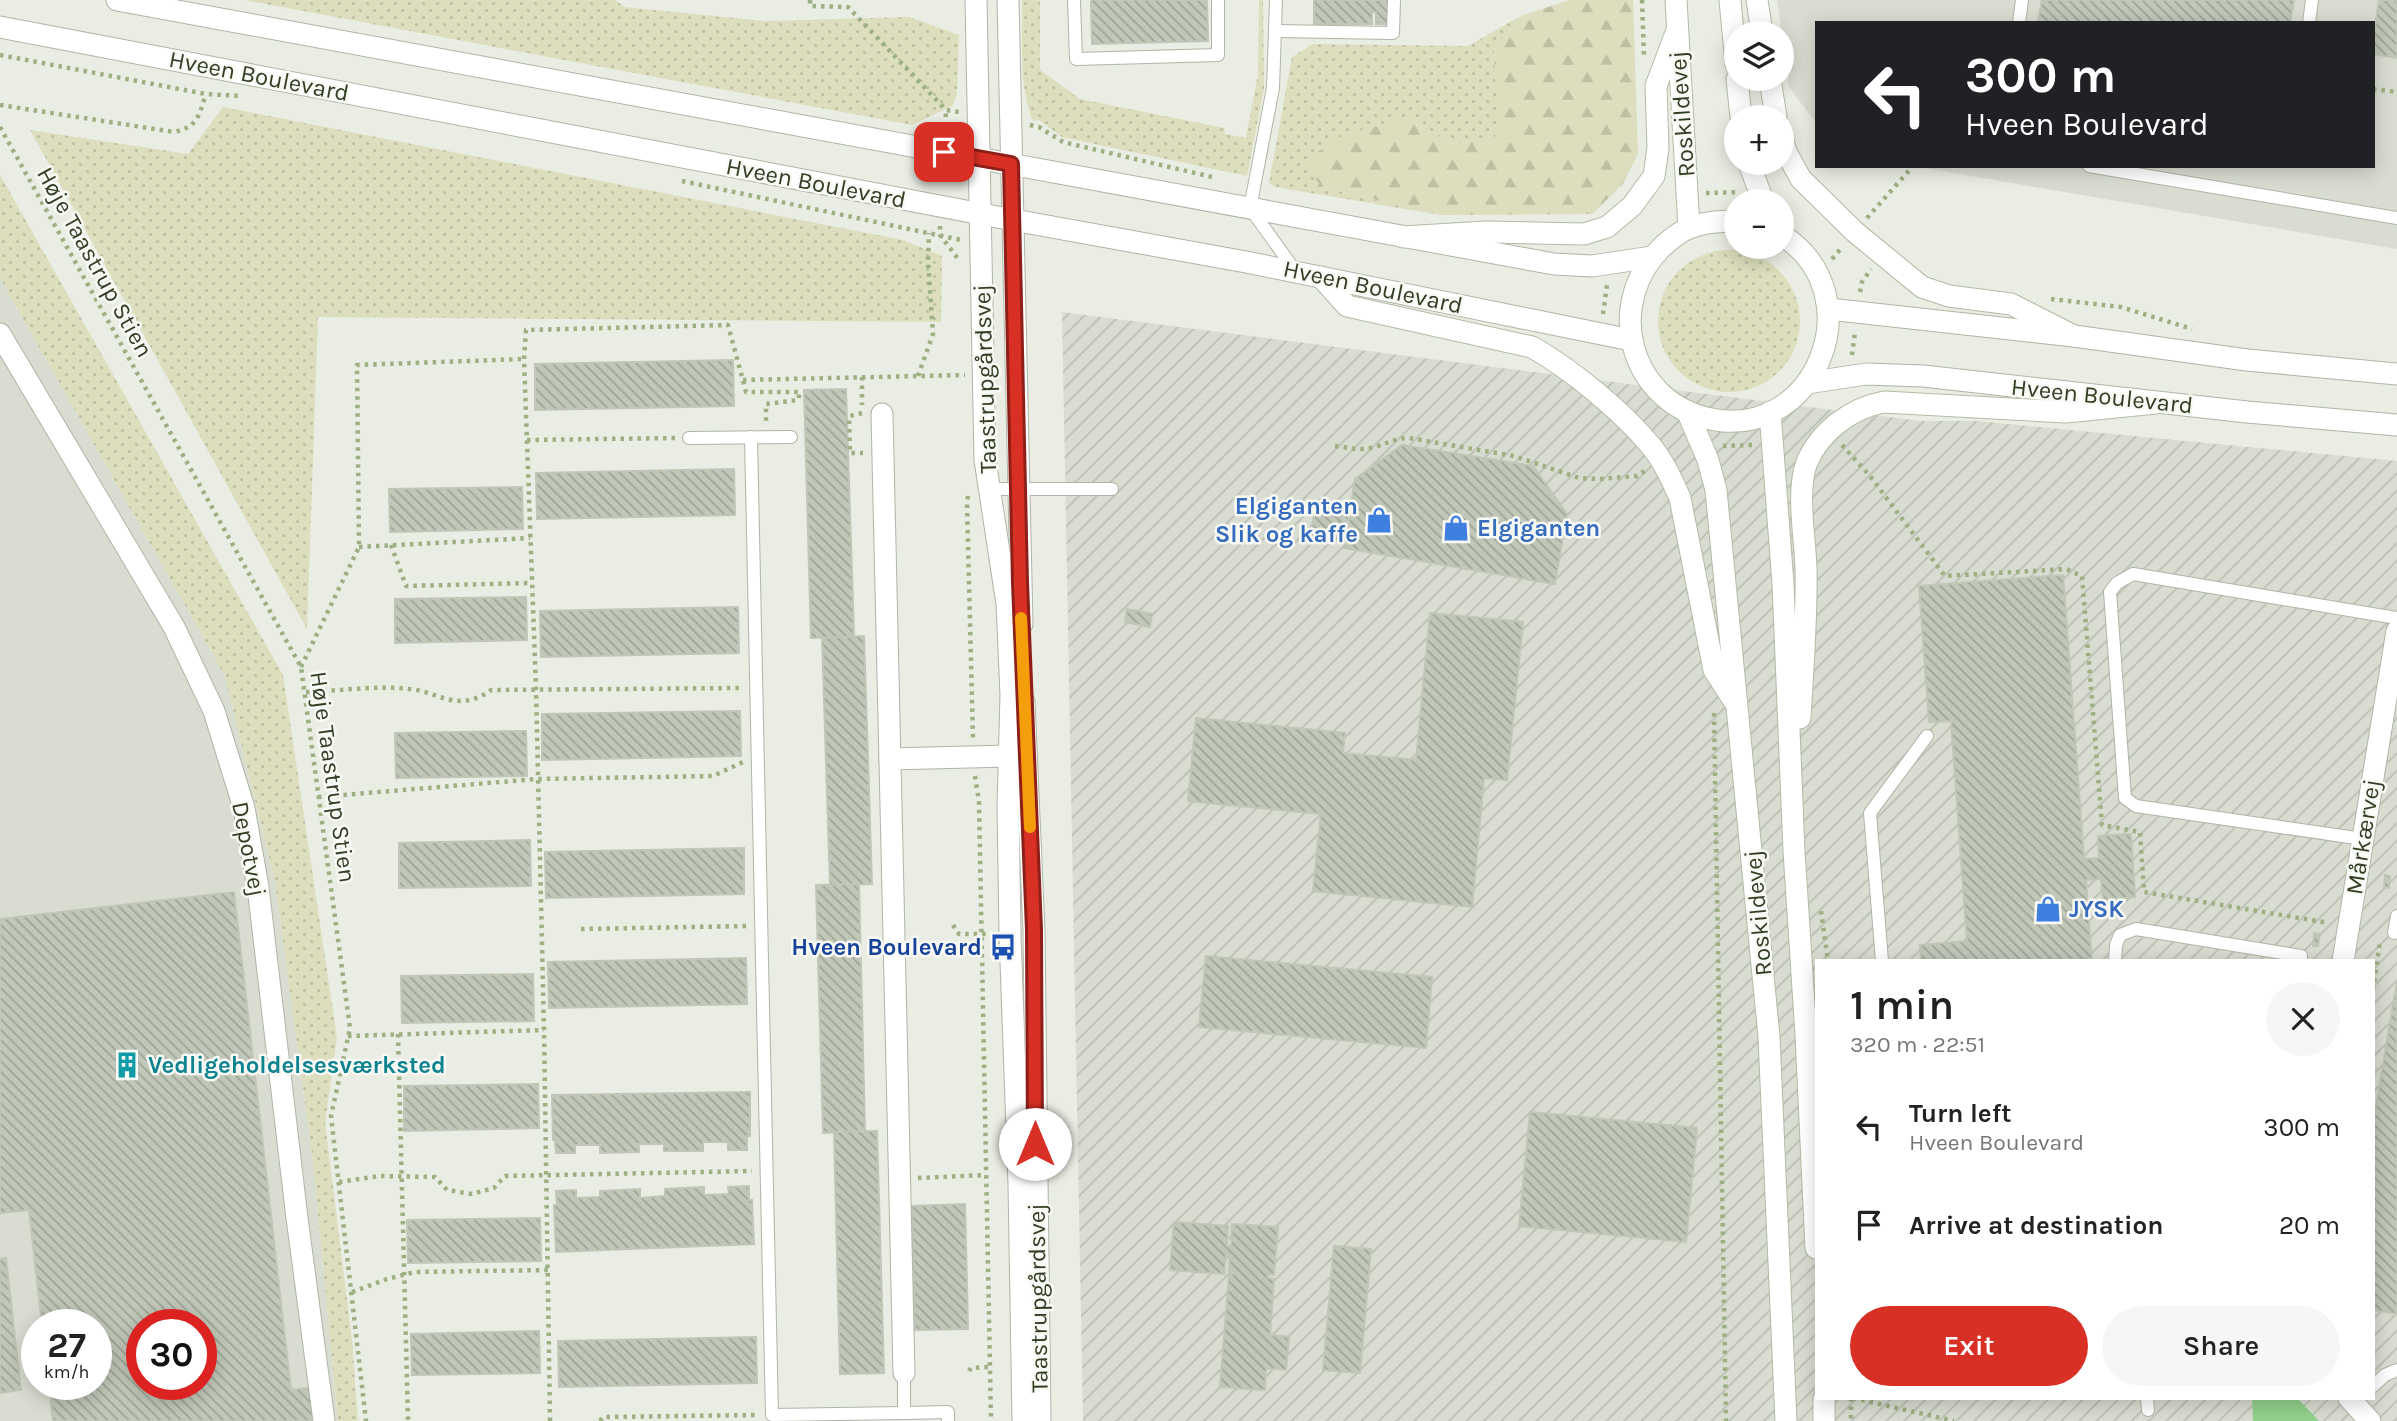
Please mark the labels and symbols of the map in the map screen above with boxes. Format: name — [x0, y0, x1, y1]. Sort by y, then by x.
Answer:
street label: Hveen Boulevard — [167, 45, 351, 107]
street label: Roskildevej — [1664, 50, 1700, 178]
pin — [914, 122, 974, 182]
street label: Hveen Boulevard — [724, 152, 908, 214]
street label: Høje Taastrup Stien — [31, 162, 159, 362]
street label: Hveen Boulevard — [1281, 254, 1465, 320]
street label: Taastrupgårdsvej — [968, 284, 1002, 474]
street label: Hveen Boulevard — [2010, 373, 2194, 419]
place label: Elgiganten Slik og kaffe — [1215, 492, 1358, 548]
shop icon: Elgiganten Slik og kaffe — [1364, 505, 1394, 535]
shop icon: Elgiganten — [1441, 513, 1471, 543]
place label: Elgiganten — [1477, 514, 1600, 542]
street label: Høje Taastrup Stien — [304, 670, 362, 884]
street label: Mårkærvej — [2340, 777, 2386, 897]
street label: Depotvej — [226, 799, 272, 899]
street label: Roskildevej — [1739, 849, 1777, 977]
shop icon: JYSK — [2033, 894, 2063, 924]
place label: JYSK — [2069, 895, 2124, 923]
bus stop icon: Hveen Boulevard — [988, 932, 1018, 962]
place label: Hveen Boulevard — [791, 933, 982, 961]
building icon: Vedligeholdelsesværksted — [112, 1050, 142, 1080]
place label: Vedligeholdelsesværksted — [148, 1051, 446, 1079]
position arrow — [998, 1107, 1072, 1181]
street label: Taastrupgårdsvej — [1022, 1203, 1054, 1393]
speed limit sign: 30 — [126, 1309, 217, 1400]

